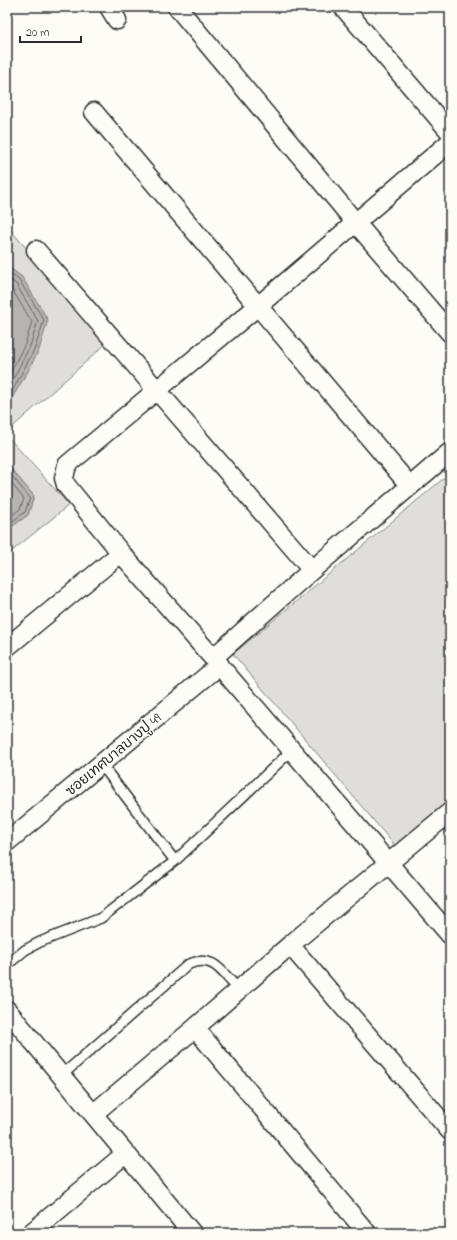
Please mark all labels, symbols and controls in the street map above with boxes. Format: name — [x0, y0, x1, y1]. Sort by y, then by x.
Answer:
scale bar — [20, 18, 81, 44]
text: 20 m — [26, 24, 49, 42]
street label: ซอยเทศบาลบางปู 49 — [61, 708, 167, 802]

